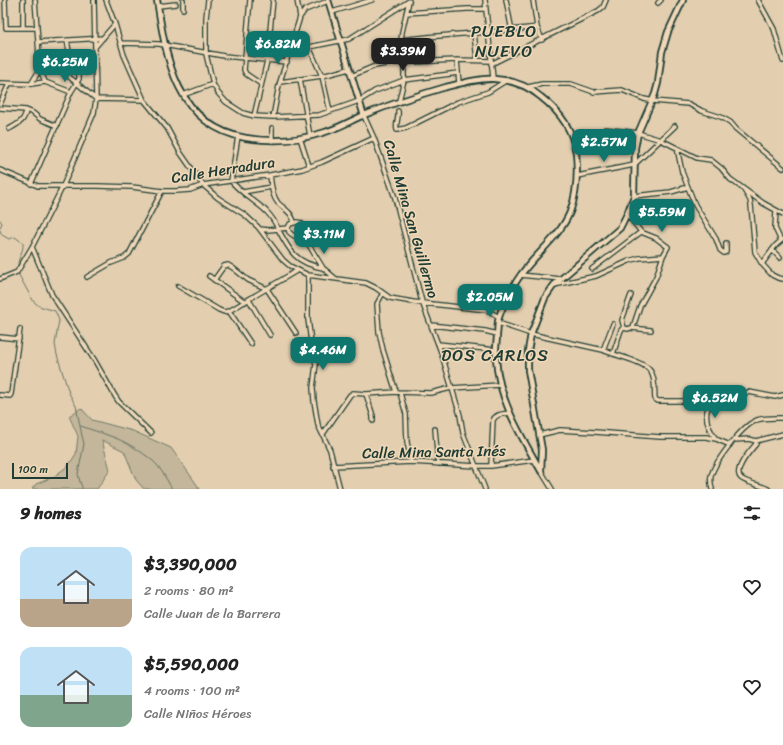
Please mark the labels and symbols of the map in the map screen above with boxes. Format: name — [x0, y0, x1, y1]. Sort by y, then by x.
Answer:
district label: PUEBLO NUEVO — [471, 16, 537, 66]
pin: $6.82M — [245, 31, 311, 65]
pin: $3.39M — [370, 38, 436, 72]
pin: $6.25M — [32, 49, 98, 83]
pin: $2.57M — [571, 129, 637, 163]
street label: Calle Mina San Guillermo — [376, 137, 446, 302]
street label: Calle Herradura — [169, 149, 277, 191]
pin: $5.59M — [629, 199, 695, 233]
pin: $3.11M — [291, 221, 357, 255]
pin: $2.05M — [457, 284, 523, 318]
pin: $4.46M — [290, 337, 356, 371]
district label: DOS CARLOS — [441, 340, 549, 370]
pin: $6.52M — [682, 385, 748, 419]
street label: Calle Mina Santa Inés — [362, 438, 506, 466]
scale bar — [12, 461, 68, 480]

